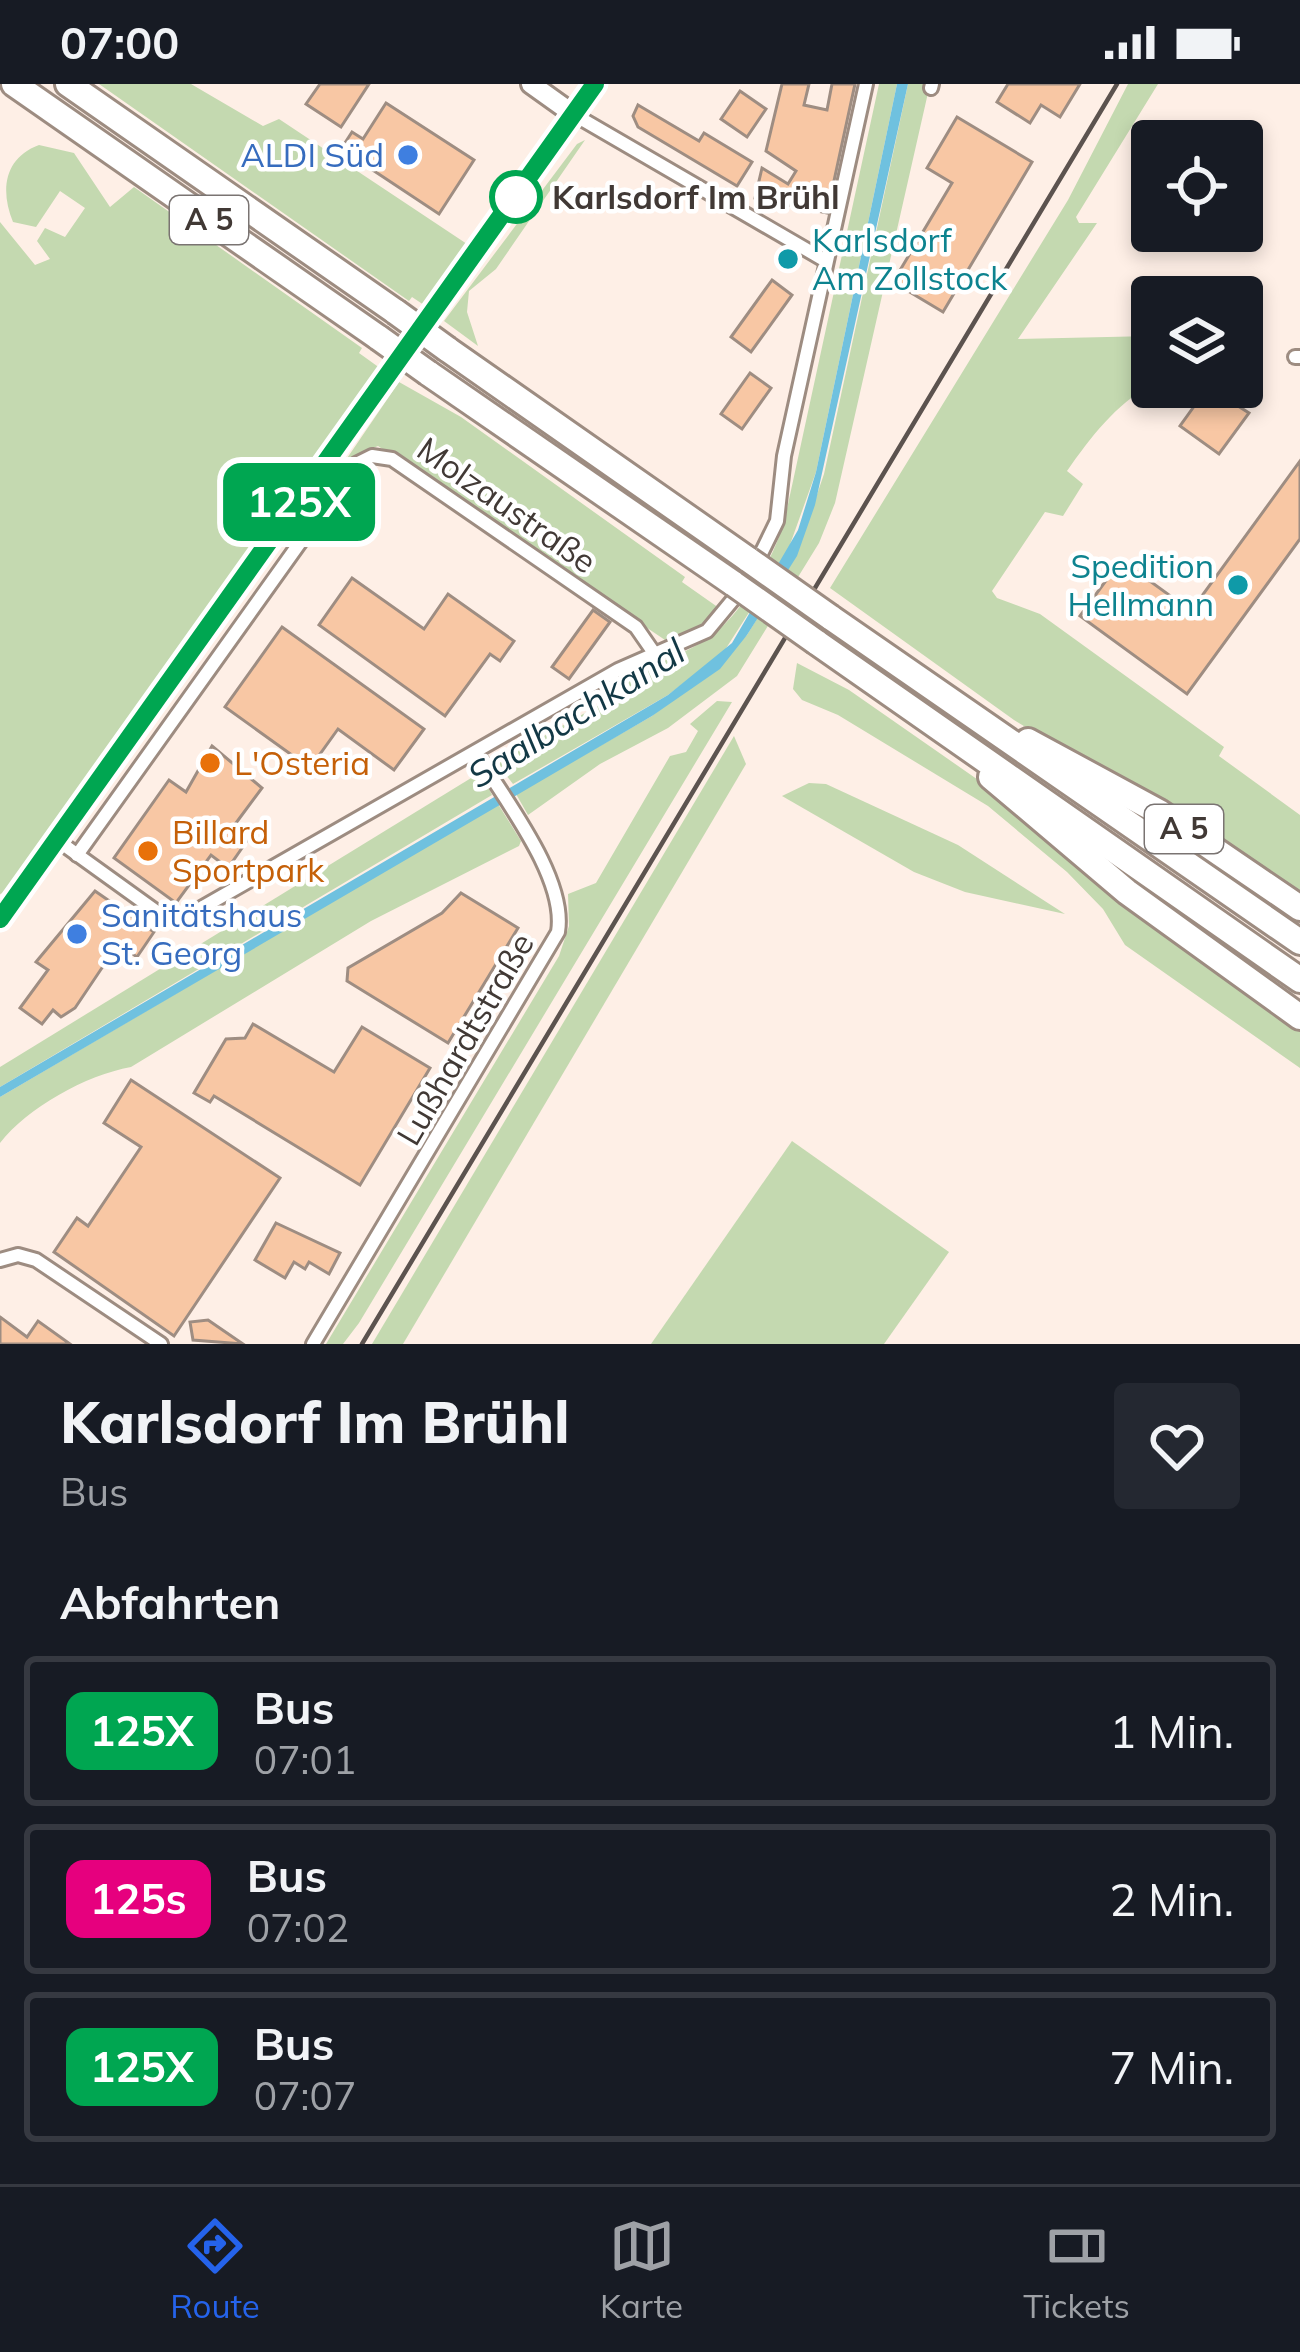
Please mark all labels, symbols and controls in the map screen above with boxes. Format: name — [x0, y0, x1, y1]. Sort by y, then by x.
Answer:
text: 07:00 — [60, 14, 179, 70]
map controls — [1131, 120, 1263, 408]
button: locate — [1131, 120, 1263, 252]
place label: ALDI Süd — [241, 134, 384, 175]
marker: ALDI Süd — [395, 142, 421, 168]
marker: Karlsdorf Im Brühl — [491, 172, 541, 222]
place label: Karlsdorf Im Brühl — [552, 176, 840, 217]
road number: A 5 — [170, 196, 248, 244]
place label: Karlsdorf Am Zollstock — [812, 219, 1008, 298]
marker: Karlsdorf Am Zollstock — [775, 246, 801, 272]
button: layers — [1131, 276, 1263, 408]
street label: Molzaustraße — [410, 428, 605, 581]
line badge: 125X — [215, 463, 383, 541]
text: 125X — [247, 475, 351, 528]
place label: Spedition Hellmann — [1068, 545, 1214, 624]
marker: Spedition Hellmann — [1225, 572, 1251, 598]
water label: Saalbachkanal — [459, 628, 693, 797]
place label: L'Osteria — [234, 742, 370, 783]
marker: L'Osteria — [197, 750, 223, 776]
road number: A 5 — [1145, 805, 1223, 853]
place label: Billard Sportpark — [172, 811, 325, 890]
marker: Billard Sportpark — [135, 838, 161, 864]
place label: Sanitätshaus St. Georg — [101, 894, 302, 973]
marker: Sanitätshaus St. Georg — [64, 921, 90, 947]
street label: Lußhardtstraße — [387, 925, 542, 1152]
button: heart — [1114, 1383, 1240, 1509]
text: Karlsdorf Im Brühl — [60, 1386, 570, 1457]
text: Bus — [60, 1467, 128, 1516]
text: Abfahrten — [60, 1574, 280, 1630]
text: Bus — [254, 1679, 334, 1735]
text: 1 Min. — [1109, 1703, 1234, 1759]
text: 125X — [90, 1704, 194, 1757]
text: 07:01 — [254, 1735, 356, 1784]
text: Bus — [247, 1847, 327, 1903]
text: 2 Min. — [1109, 1871, 1234, 1927]
text: 125s — [90, 1872, 187, 1925]
text: 07:02 — [247, 1903, 349, 1952]
text: Bus — [254, 2015, 334, 2071]
text: 7 Min. — [1109, 2039, 1234, 2095]
text: 125X — [90, 2040, 194, 2093]
text: 07:07 — [254, 2071, 356, 2120]
tab: Route — [170, 2213, 260, 2326]
tab: Karte — [600, 2213, 683, 2326]
tab: Tickets — [1023, 2213, 1130, 2326]

